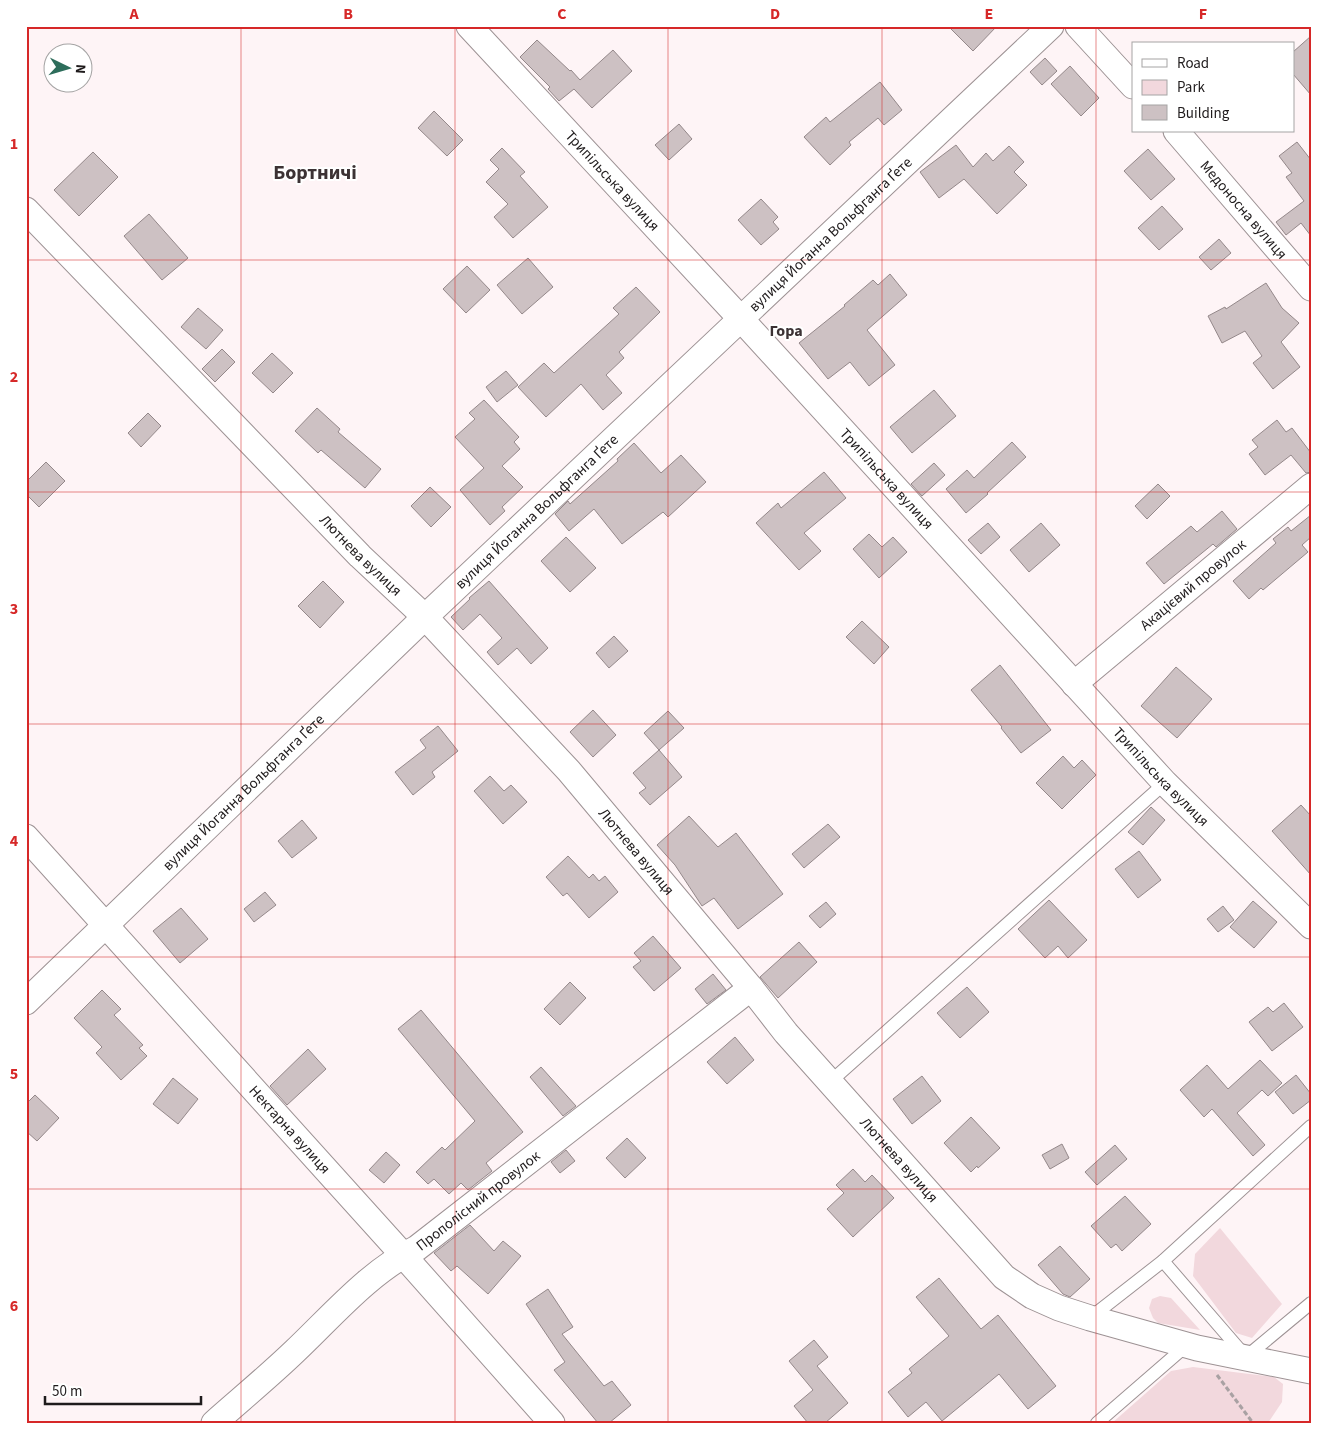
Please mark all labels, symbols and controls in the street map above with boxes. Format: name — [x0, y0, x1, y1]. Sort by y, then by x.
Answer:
text: A — [128, 3, 139, 25]
text: B — [343, 3, 353, 25]
text: C — [557, 3, 567, 25]
text: D — [770, 3, 780, 25]
text: E — [985, 3, 993, 25]
text: F — [1199, 3, 1207, 25]
north arrow — [42, 42, 92, 92]
legend — [1132, 42, 1294, 132]
text: Road — [1177, 53, 1209, 74]
text: N — [70, 64, 90, 75]
text: Park — [1177, 77, 1206, 98]
text: Building — [1177, 103, 1230, 124]
street label: Трипільська вулиця — [560, 126, 665, 236]
text: 1 — [10, 133, 18, 155]
street label: вулиця Йоганна Вольфганга Ґете — [744, 152, 917, 316]
street label: Медоносна вулиця — [1195, 156, 1292, 264]
district label: Бортничі — [273, 159, 357, 187]
district label: Гора — [769, 320, 803, 342]
text: 2 — [10, 366, 18, 388]
street label: Трипільська вулиця — [835, 423, 939, 534]
street label: вулиця Йоганна Вольфганга Ґете — [450, 429, 623, 594]
street label: Лютнева вулиця — [315, 510, 407, 601]
street label: Акацієвий провулок — [1135, 534, 1251, 635]
text: 3 — [10, 598, 18, 620]
street label: вулиця Йоганна Вольфганга Ґете — [158, 709, 329, 875]
street label: Трипільська вулиця — [1108, 722, 1214, 831]
street label: Лютнева вулиця — [594, 803, 679, 900]
text: 4 — [10, 830, 19, 852]
text: 5 — [10, 1063, 18, 1085]
street label: Нектарна вулиця — [244, 1081, 336, 1179]
street label: Лютнева вулиця — [855, 1112, 943, 1207]
street label: Прополісний провулок — [411, 1145, 545, 1256]
text: 6 — [10, 1295, 18, 1317]
scale bar — [45, 1374, 201, 1406]
text: 50 m — [52, 1381, 82, 1402]

